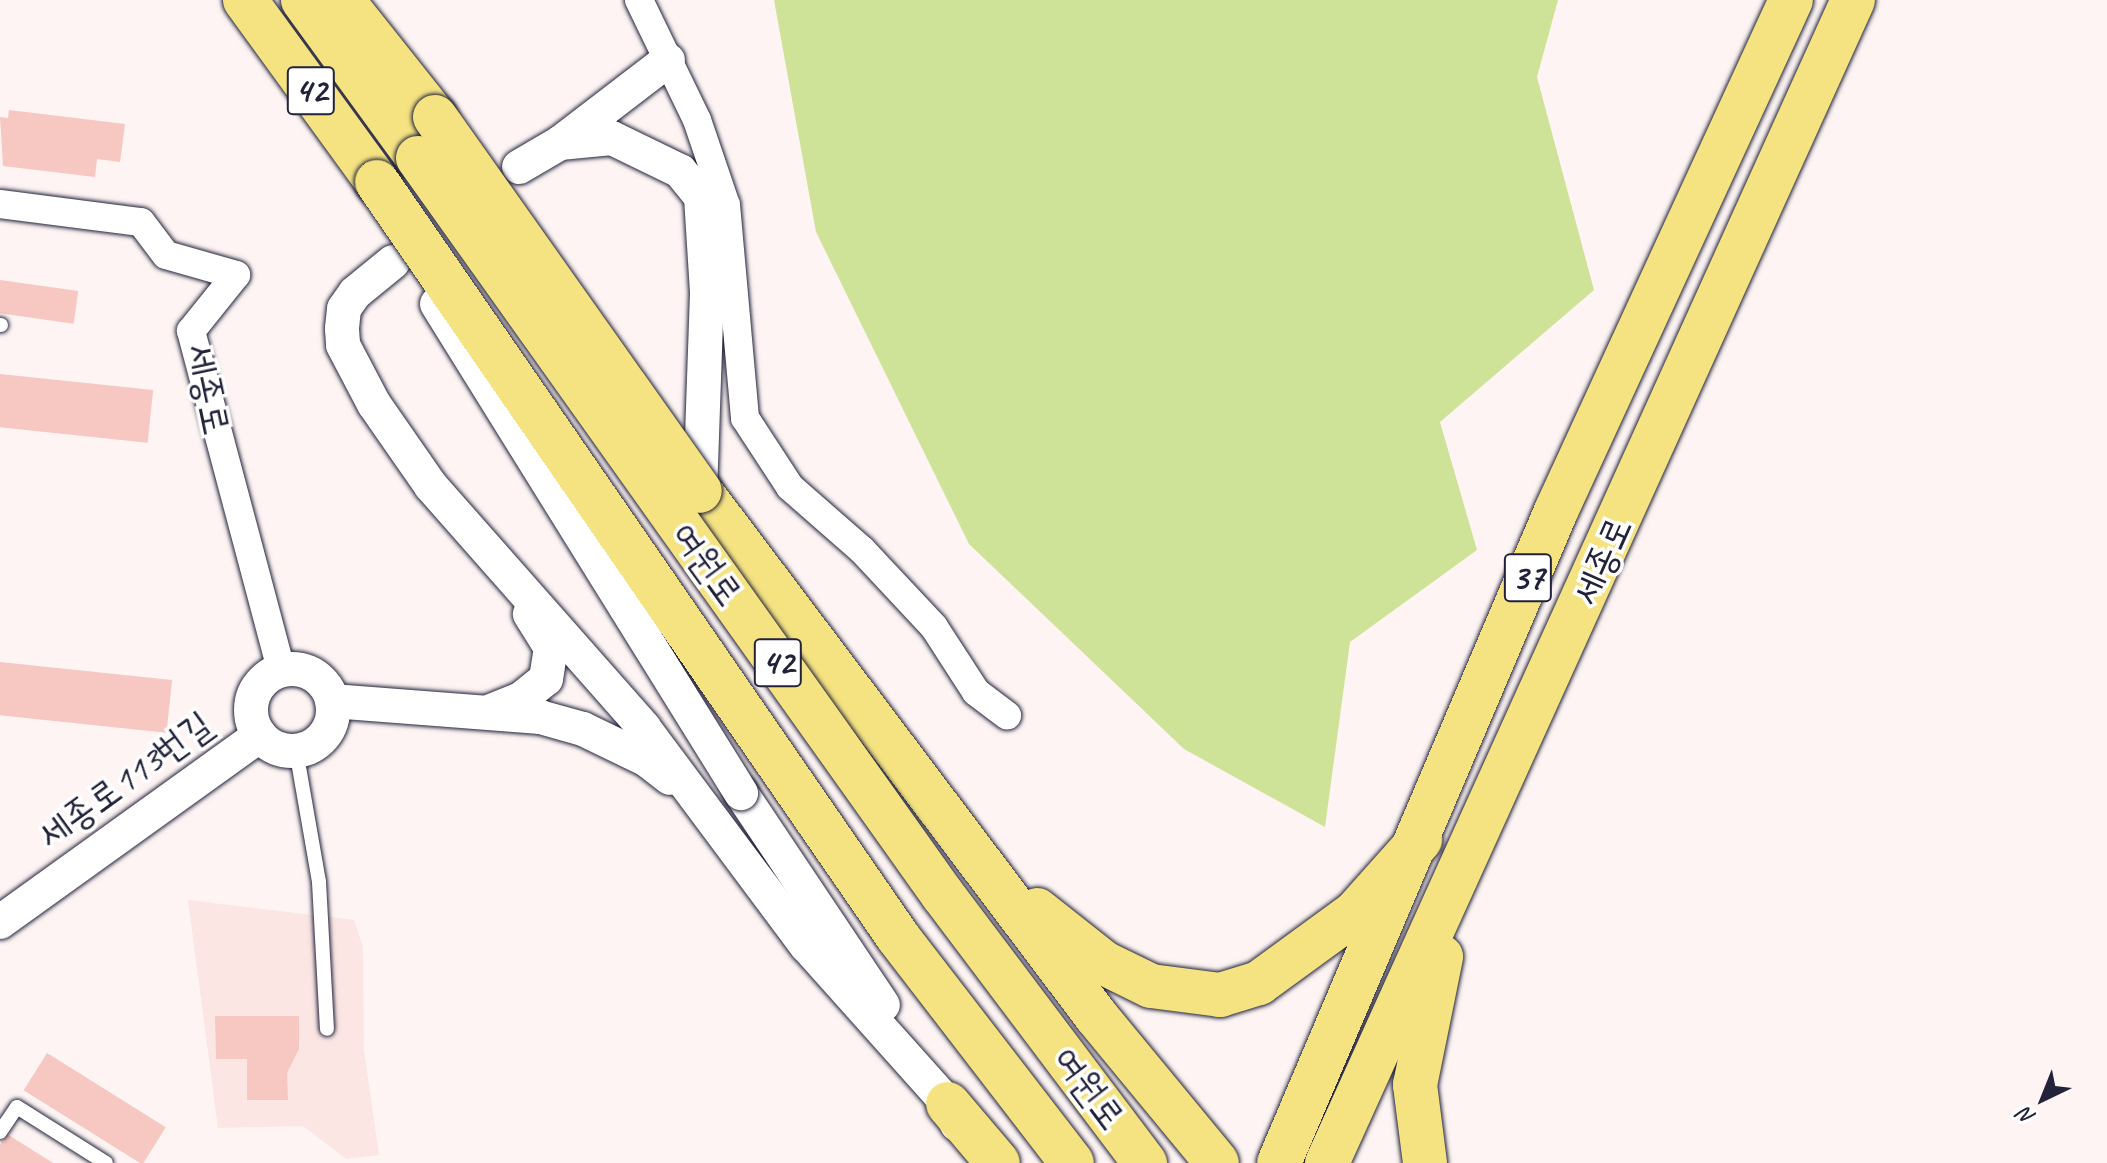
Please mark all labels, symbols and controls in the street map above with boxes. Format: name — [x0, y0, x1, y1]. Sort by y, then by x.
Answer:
road number: 42 — [285, 59, 337, 123]
street label: 세종로 — [176, 339, 240, 439]
street label: 세종로 — [1563, 510, 1641, 612]
street label: 여원로 — [662, 513, 752, 615]
road number: 37 — [1502, 546, 1554, 610]
road number: 42 — [752, 631, 804, 695]
street label: 세종로113번길 — [29, 702, 221, 858]
street label: 여원로 — [1043, 1038, 1135, 1138]
north arrow — [2003, 1059, 2083, 1139]
text: N — [2012, 1102, 2041, 1131]

